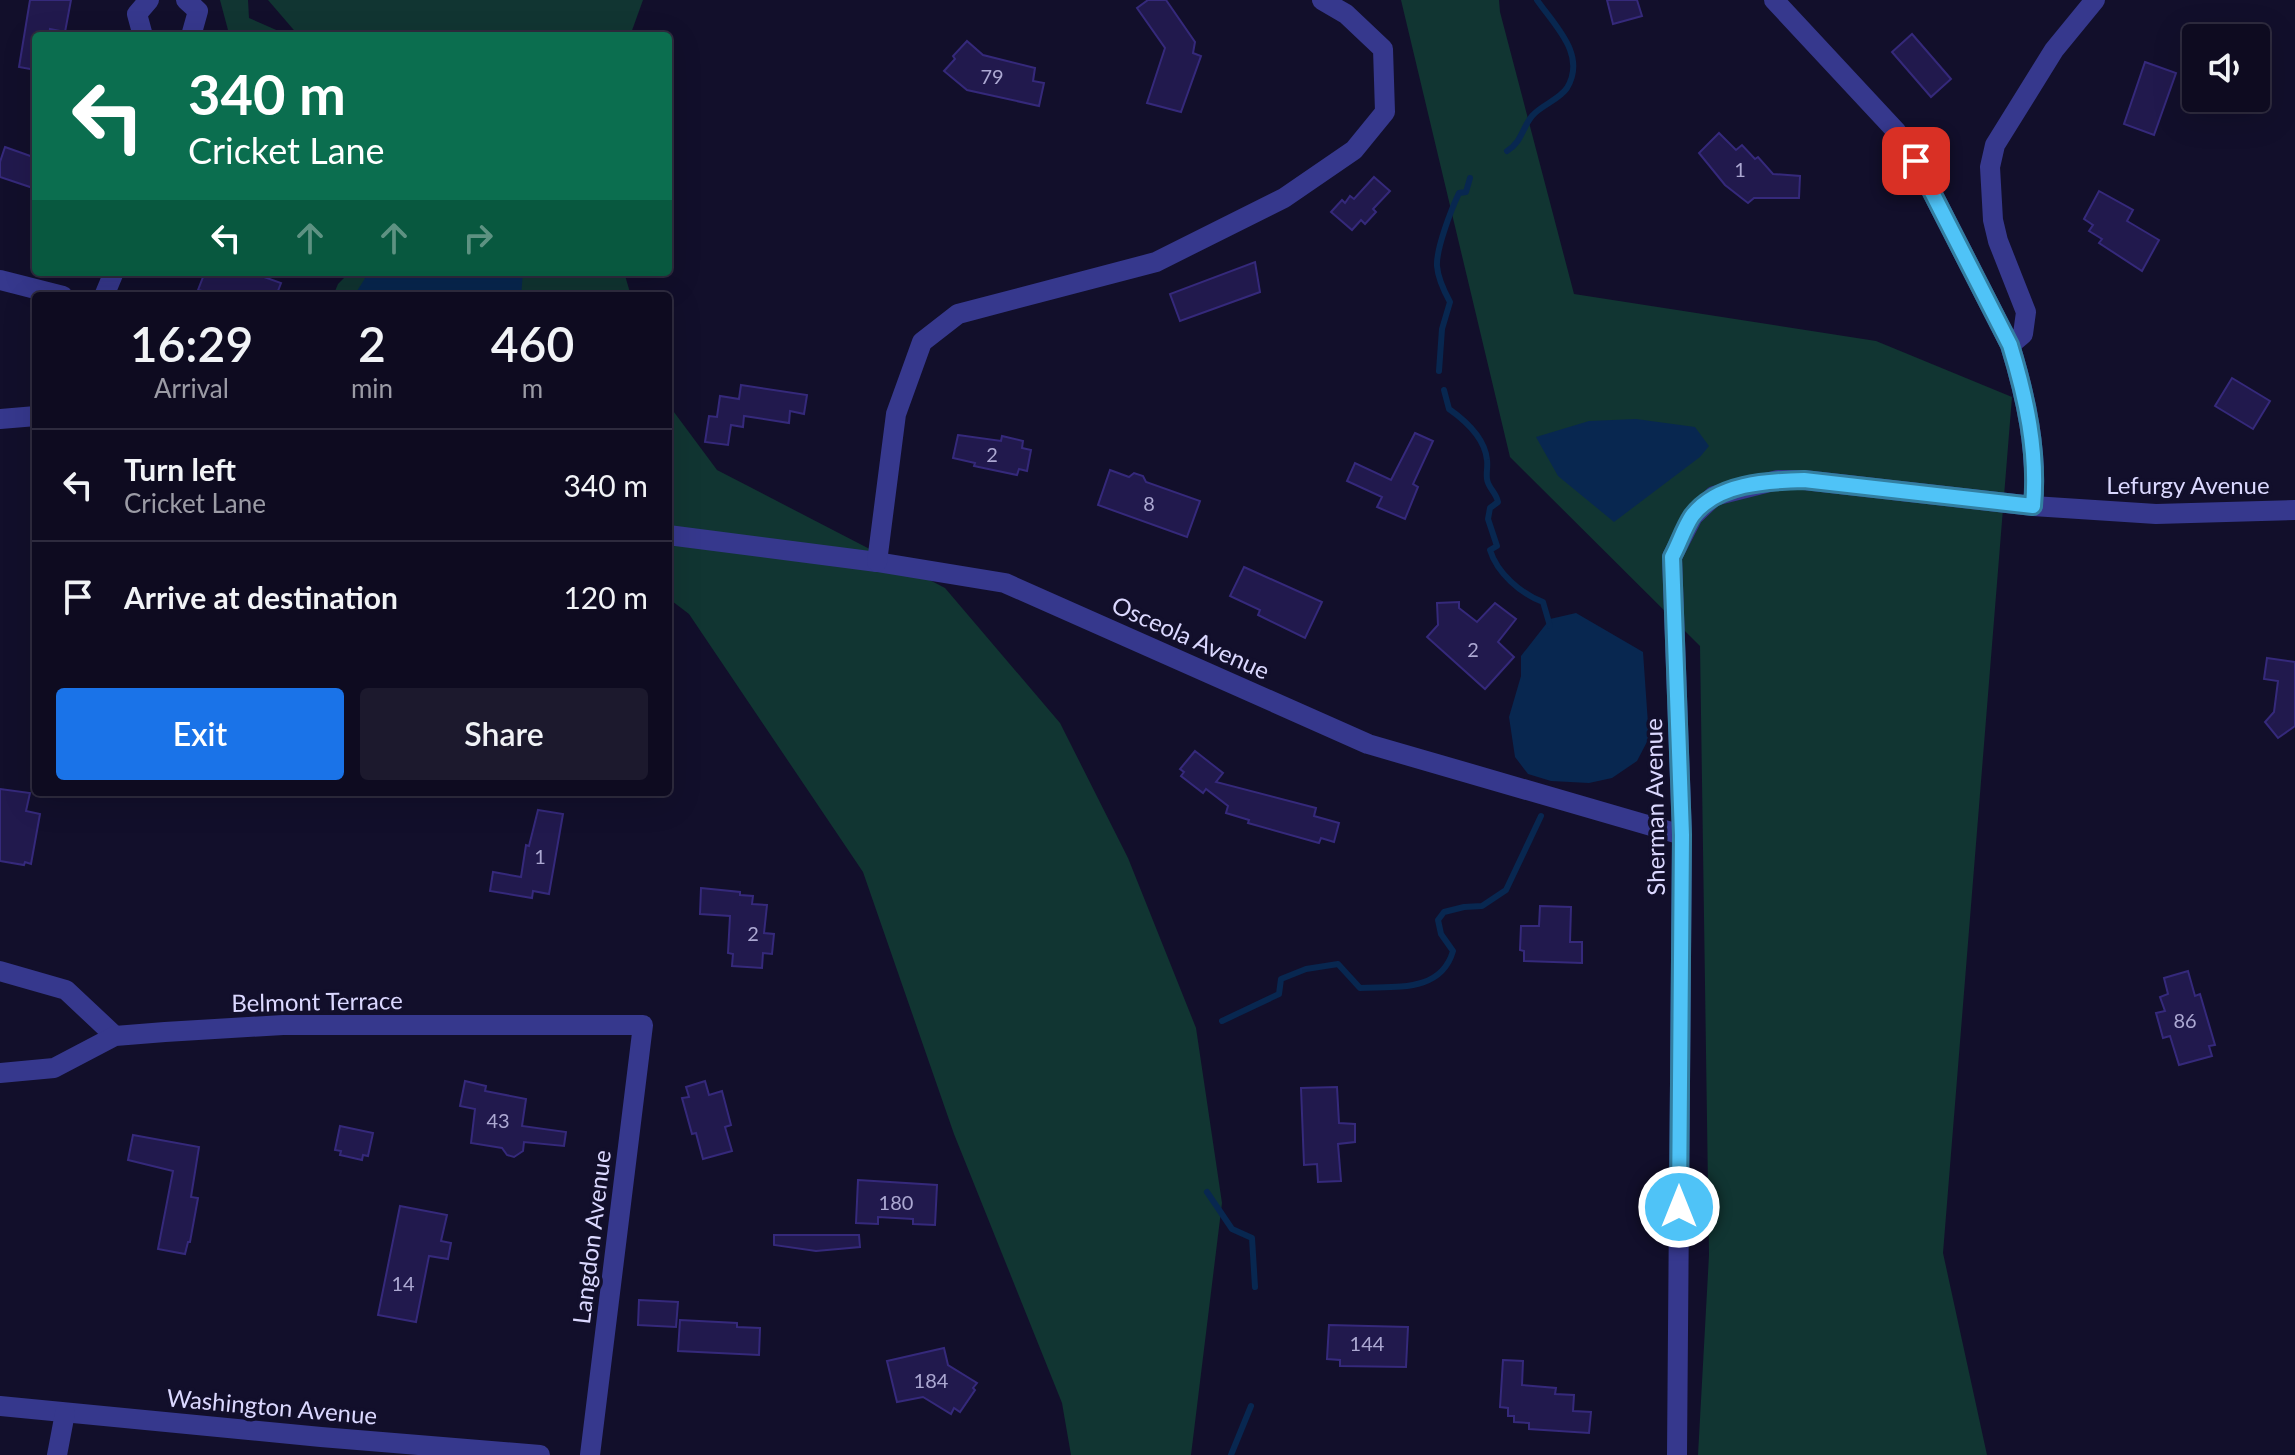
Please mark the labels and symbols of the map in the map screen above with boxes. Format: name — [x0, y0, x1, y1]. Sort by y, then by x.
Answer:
house number: 79 — [980, 64, 1004, 88]
pin — [1882, 127, 1950, 195]
house number: 1 — [1734, 157, 1746, 181]
house number: 2 — [986, 442, 998, 466]
street label: Lefurgy Avenue — [2106, 470, 2270, 499]
house number: 8 — [1143, 491, 1155, 515]
street label: Osceola Avenue — [1108, 589, 1274, 685]
house number: 2 — [1467, 637, 1479, 661]
street label: Sherman Avenue — [1638, 718, 1670, 896]
house number: 1 — [534, 844, 546, 868]
house number: 2 — [747, 921, 759, 945]
street label: Belmont Terrace — [231, 985, 403, 1017]
house number: 86 — [2173, 1008, 2197, 1032]
house number: 43 — [486, 1108, 510, 1132]
street label: Langdon Avenue — [566, 1148, 616, 1326]
position arrow — [1637, 1165, 1721, 1249]
house number: 180 — [879, 1190, 913, 1214]
house number: 14 — [391, 1271, 415, 1295]
house number: 144 — [1350, 1331, 1385, 1355]
house number: 184 — [914, 1368, 949, 1392]
street label: Washington Avenue — [166, 1382, 378, 1430]

